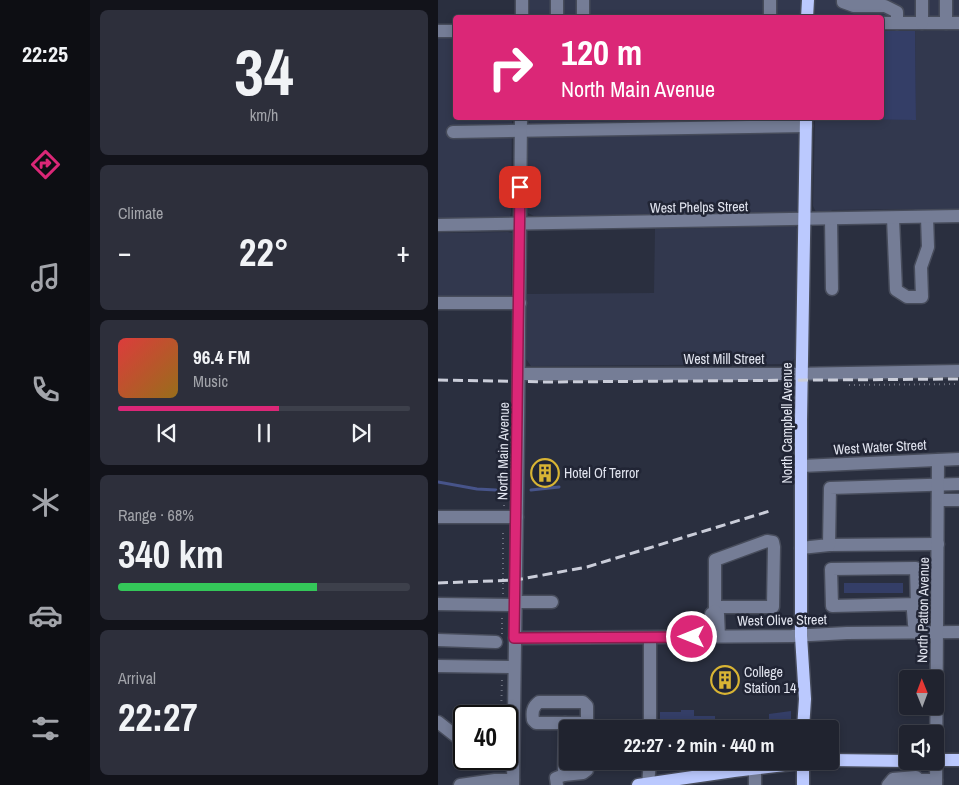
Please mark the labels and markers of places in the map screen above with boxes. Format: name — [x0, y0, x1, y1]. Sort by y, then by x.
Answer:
pin — [499, 166, 541, 208]
building icon: Hotel Of Terror — [530, 458, 560, 488]
place label: Hotel Of Terror — [564, 464, 639, 482]
place label: College Station 14 — [744, 663, 797, 697]
building icon: College Station 14 — [710, 665, 740, 695]

